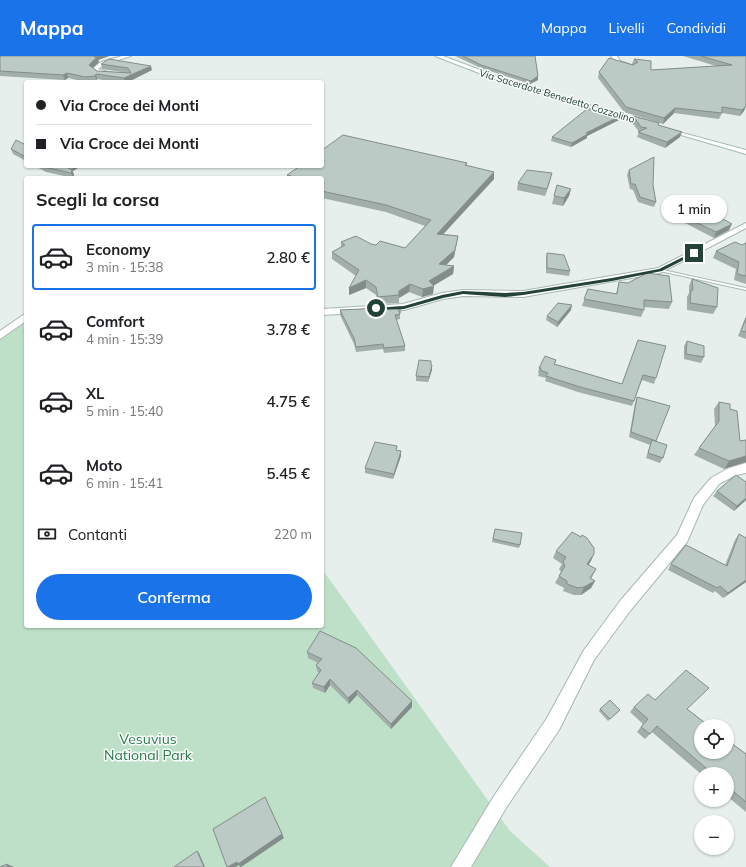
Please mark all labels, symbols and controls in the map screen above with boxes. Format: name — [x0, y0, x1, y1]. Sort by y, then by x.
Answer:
text: Mappa — [20, 16, 84, 40]
text: Mappa — [541, 19, 587, 37]
text: Livelli — [609, 19, 644, 37]
text: Condividi — [666, 19, 726, 37]
street label: Via Sacerdote Benedetto Cozzolino — [478, 66, 637, 126]
text: Via Croce dei Monti — [60, 96, 199, 115]
text: Via Croce dei Monti — [60, 134, 199, 153]
text: Scegli la corsa — [36, 188, 159, 211]
callout: 1 min — [661, 195, 727, 223]
text: 1 min — [677, 201, 711, 217]
icon: car — [38, 239, 74, 275]
text: Economy — [86, 240, 151, 259]
route end — [685, 244, 703, 262]
text: 2.80 € — [266, 248, 310, 267]
text: 3 min · 15:38 — [86, 259, 163, 275]
route start — [367, 299, 385, 317]
icon: car — [38, 311, 74, 347]
text: Comfort — [86, 312, 144, 331]
text: 3.78 € — [266, 320, 310, 339]
text: 4 min · 15:39 — [86, 331, 163, 347]
icon: car — [38, 383, 74, 419]
text: XL — [86, 384, 104, 403]
text: 4.75 € — [266, 392, 310, 411]
text: 5 min · 15:40 — [86, 403, 163, 419]
icon: car — [38, 455, 74, 491]
text: Moto — [86, 456, 122, 475]
text: 5.45 € — [266, 464, 310, 483]
text: 6 min · 15:41 — [86, 475, 163, 491]
icon: cash — [36, 523, 58, 545]
text: Contanti — [68, 525, 127, 544]
text: 220 m — [274, 526, 312, 542]
button: Conferma — [36, 574, 312, 620]
map controls — [694, 719, 734, 855]
button: locate — [694, 719, 734, 759]
park label: Vesuvius National Park — [104, 730, 193, 764]
button: + — [694, 767, 734, 807]
button: − — [694, 815, 734, 855]

